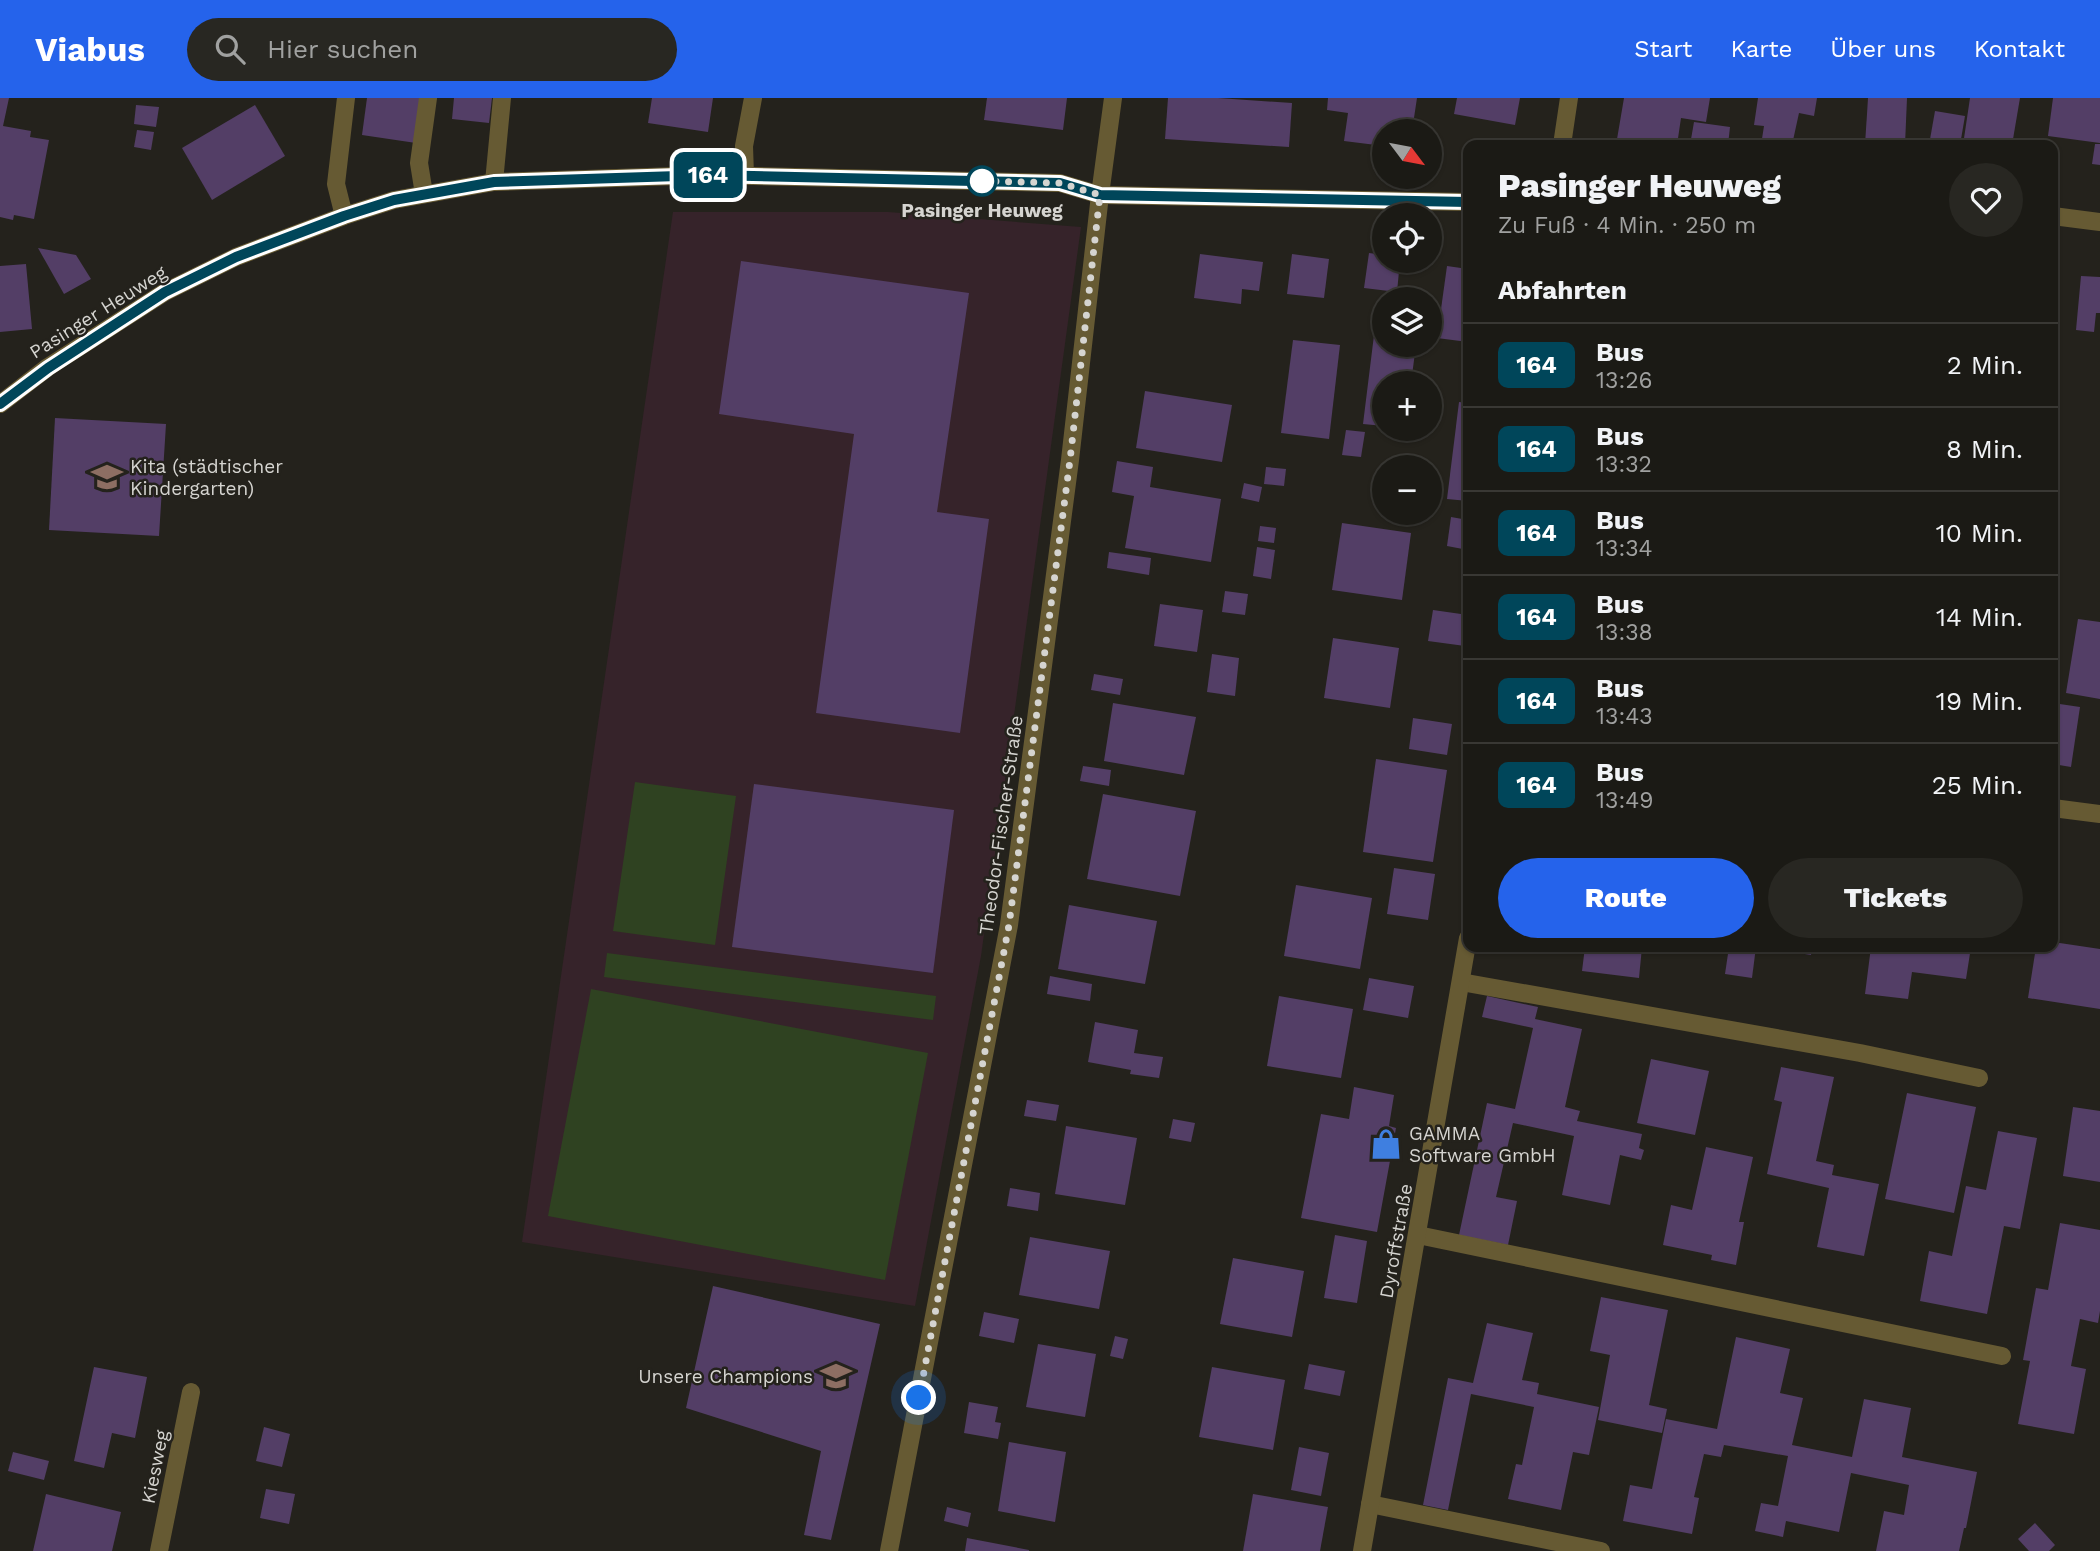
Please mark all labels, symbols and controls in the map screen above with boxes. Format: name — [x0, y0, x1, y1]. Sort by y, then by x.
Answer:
search box — [187, 18, 677, 81]
text: Viabus — [35, 30, 145, 69]
icon: search — [211, 30, 249, 68]
text: Hier suchen — [267, 34, 418, 64]
text: Start — [1634, 35, 1692, 63]
text: Karte — [1730, 35, 1792, 63]
text: Über uns — [1830, 35, 1936, 63]
text: Kontakt — [1974, 35, 2065, 63]
north arrow — [1372, 119, 1442, 189]
map controls — [1372, 119, 1442, 525]
line badge: 164 — [668, 152, 748, 198]
text: 164 — [688, 161, 728, 189]
button: heart — [1949, 163, 2023, 237]
marker: Pasinger Heuweg — [967, 166, 997, 196]
text: Pasinger Heuweg — [1498, 166, 1781, 205]
place label: Pasinger Heuweg — [901, 199, 1063, 222]
button: locate — [1372, 203, 1442, 273]
text: Zu Fuß · 4 Min. · 250 m — [1498, 212, 1756, 239]
street label: Pasinger Heuweg — [25, 260, 171, 363]
text: Abfahrten — [1498, 275, 1627, 305]
button: layers — [1372, 287, 1442, 357]
text: Bus — [1596, 337, 1644, 367]
text: 2 Min. — [1947, 350, 2023, 380]
text: 164 — [1516, 351, 1557, 379]
text: 13:26 — [1596, 367, 1653, 394]
button: + — [1372, 371, 1442, 441]
text: Bus — [1596, 421, 1644, 451]
text: 8 Min. — [1946, 434, 2023, 464]
text: 164 — [1516, 435, 1557, 463]
text: 13:32 — [1596, 451, 1652, 478]
place label: Kita (städtischer Kindergarten) — [130, 455, 283, 500]
button: − — [1372, 455, 1442, 525]
school or university icon: Kita (städtischer Kindergarten) — [90, 460, 124, 494]
text: Bus — [1596, 505, 1644, 535]
text: 10 Min. — [1936, 518, 2023, 548]
text: 164 — [1516, 519, 1557, 547]
text: 13:34 — [1596, 535, 1653, 562]
text: Bus — [1596, 589, 1644, 619]
text: 14 Min. — [1936, 602, 2023, 632]
text: 164 — [1516, 603, 1557, 631]
text: 13:38 — [1596, 619, 1653, 646]
text: Bus — [1596, 673, 1644, 703]
text: 19 Min. — [1936, 686, 2023, 716]
text: 164 — [1516, 687, 1557, 715]
text: 13:43 — [1596, 703, 1653, 730]
street label: Theodor-Fischer-Straße — [974, 714, 1028, 936]
text: Bus — [1596, 757, 1644, 787]
text: 25 Min. — [1932, 770, 2023, 800]
text: 164 — [1516, 771, 1557, 799]
text: 13:49 — [1596, 787, 1653, 814]
button: Route — [1498, 858, 1754, 938]
button: Tickets — [1768, 858, 2023, 938]
place label: GAMMA Software GmbH — [1409, 1122, 1556, 1167]
shop icon: GAMMA Software GmbH — [1369, 1127, 1403, 1161]
street label: Dyroffstraße — [1375, 1182, 1417, 1300]
school or university icon: Unsere Champions — [819, 1359, 853, 1393]
place label: Unsere Champions — [638, 1365, 813, 1388]
your location — [901, 1380, 936, 1415]
street label: Kiesweg — [137, 1427, 174, 1506]

